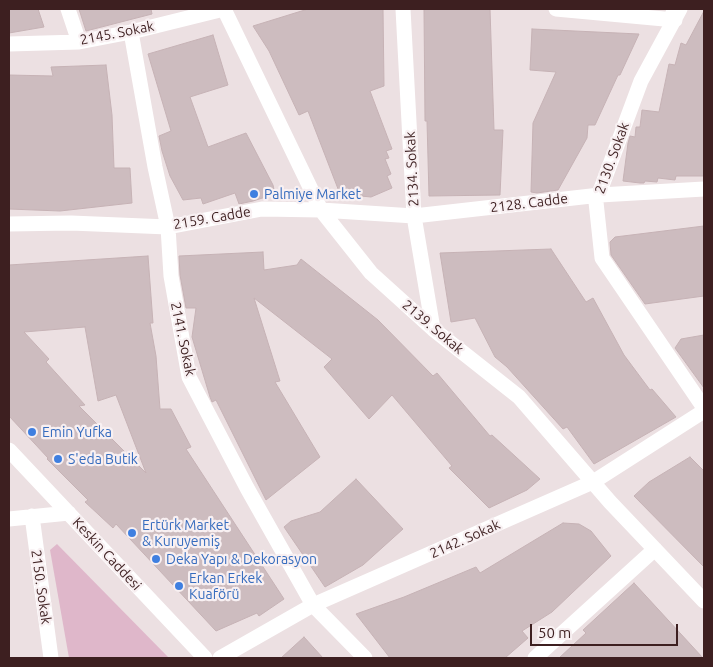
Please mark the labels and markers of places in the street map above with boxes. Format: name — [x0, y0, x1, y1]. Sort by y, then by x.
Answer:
place label: Palmiye Market — [264, 186, 361, 202]
marker: Palmiye Market — [248, 188, 260, 200]
place label: Emin Yufka — [42, 424, 112, 440]
marker: Emin Yufka — [26, 426, 38, 438]
place label: S'eda Butik — [68, 451, 138, 467]
marker: S'eda Butik — [52, 453, 64, 465]
place label: Ertürk Market & Kuruyemiş — [142, 517, 229, 550]
marker: Ertürk Market & Kuruyemiş — [126, 527, 138, 539]
place label: Deka Yapı & Dekorasyon — [166, 551, 317, 567]
marker: Deka Yapı & Dekorasyon — [150, 553, 162, 565]
place label: Erkan Erkek Kuaförü — [189, 570, 262, 602]
marker: Erkan Erkek Kuaförü — [173, 580, 185, 592]

